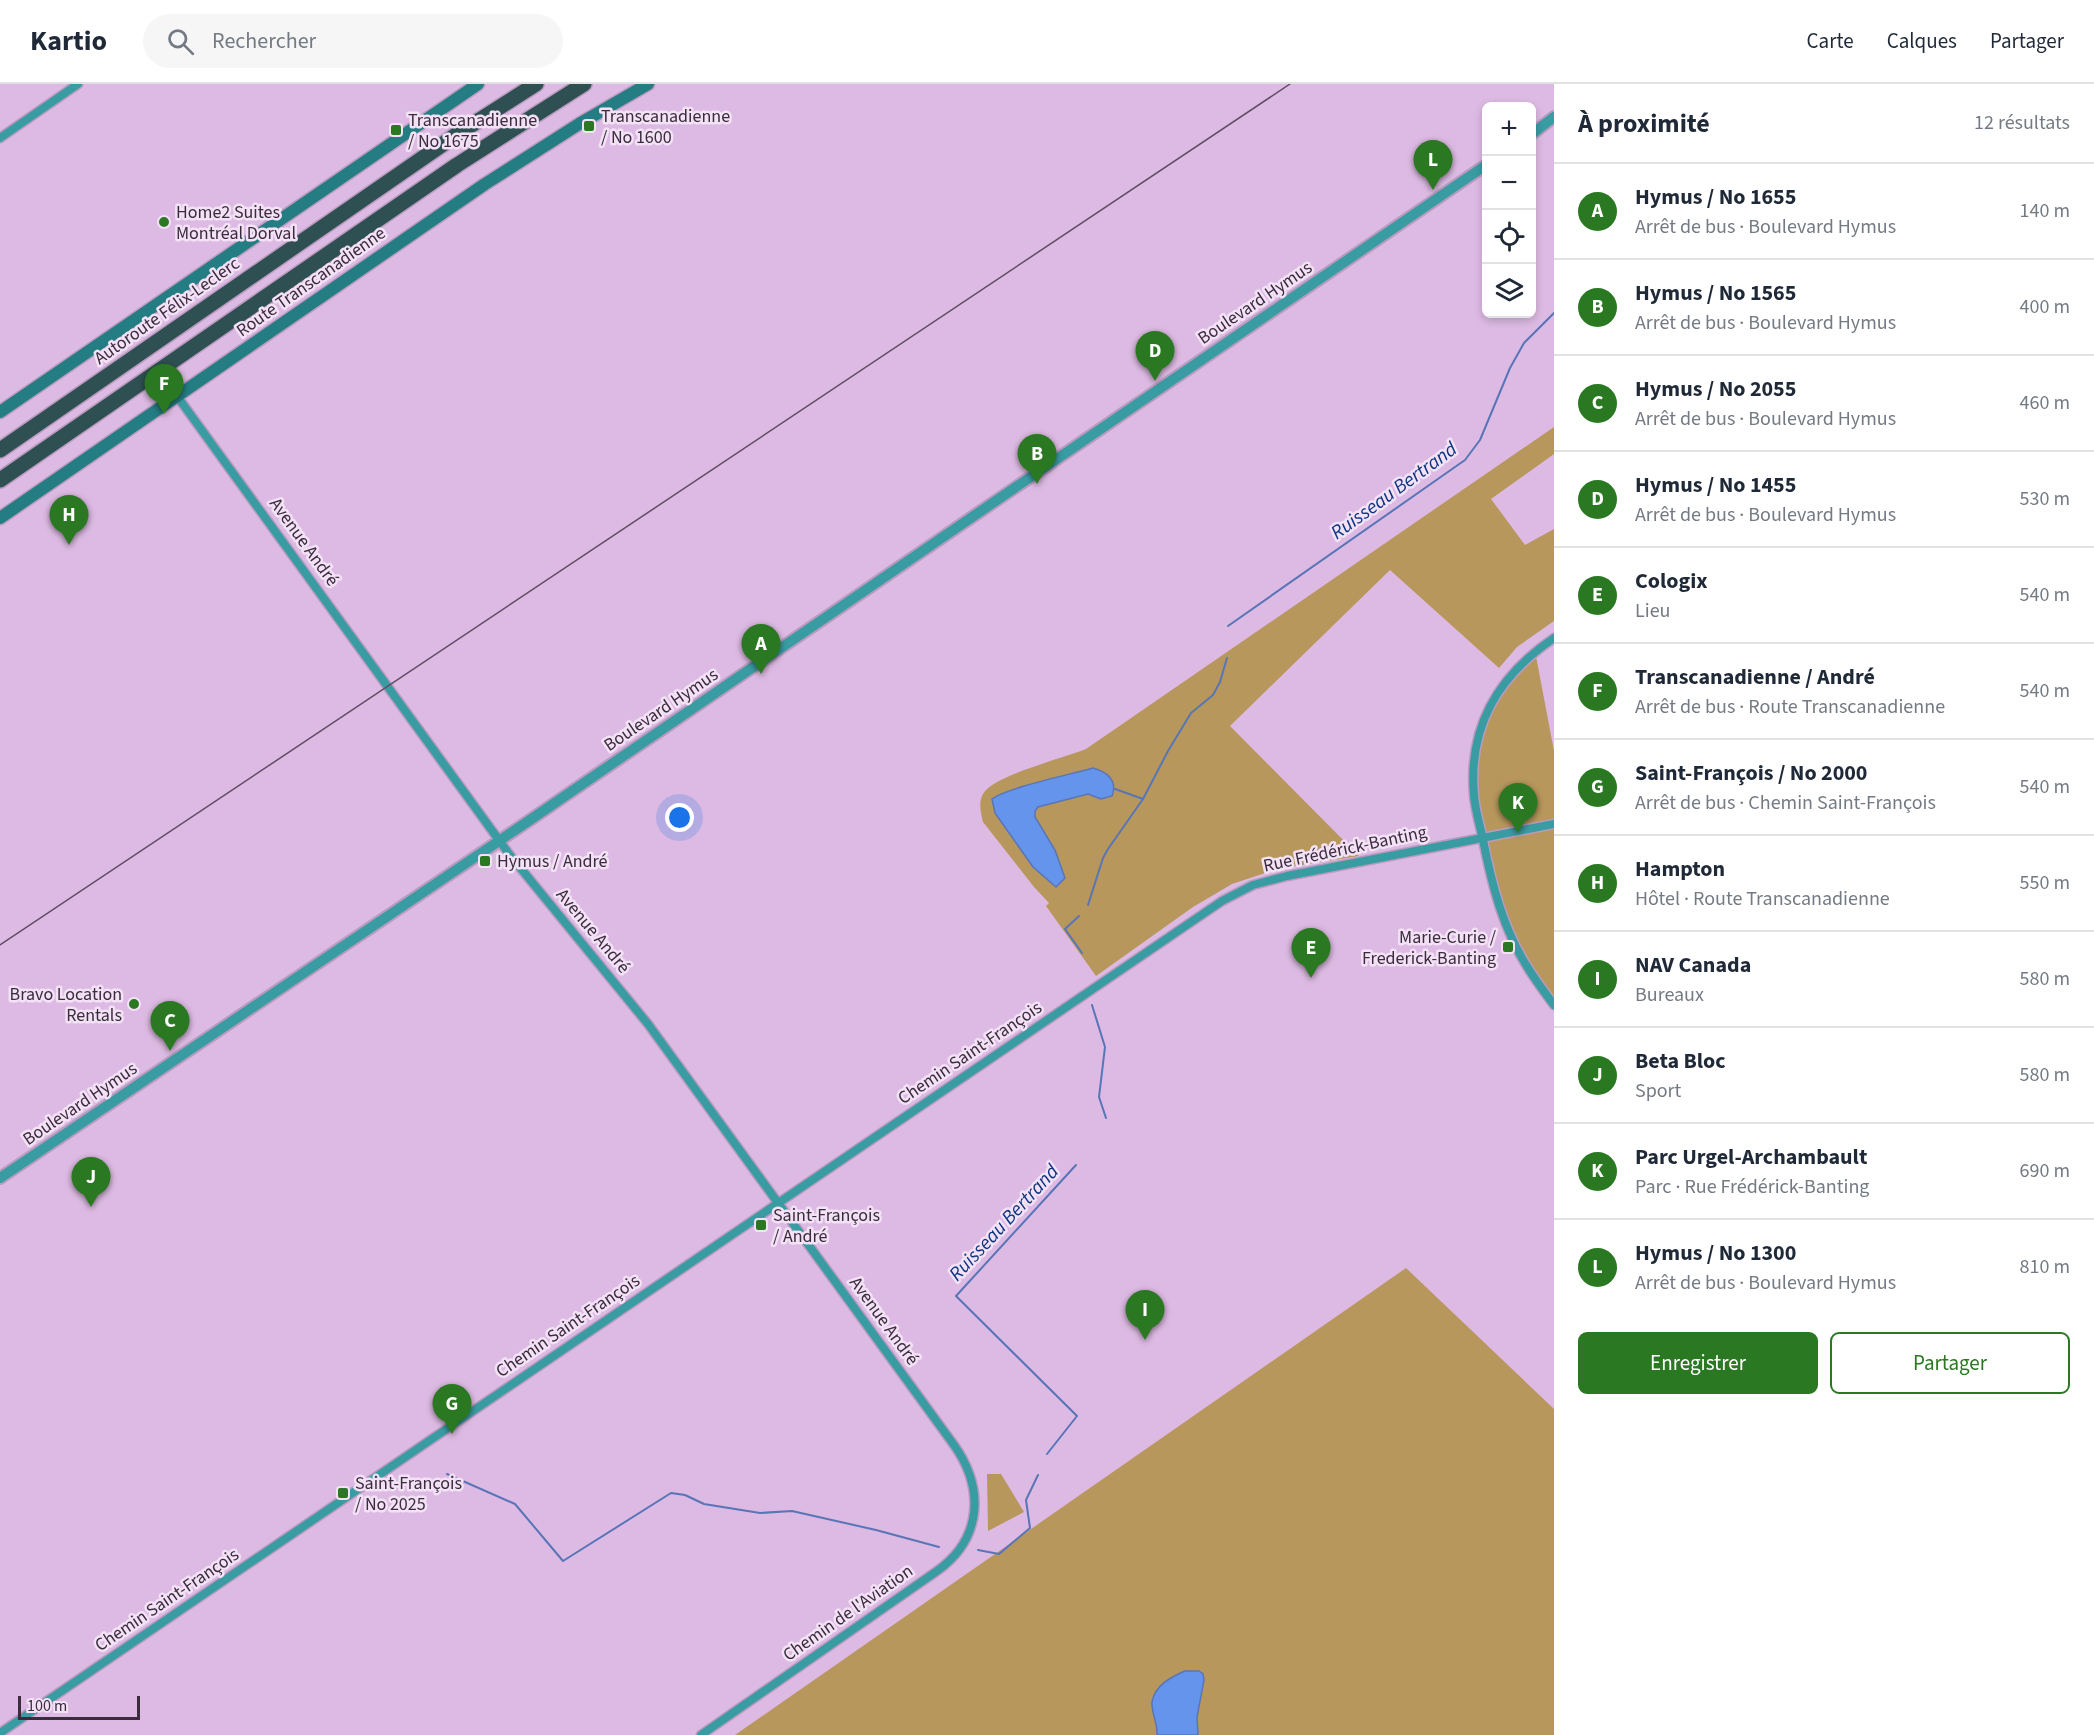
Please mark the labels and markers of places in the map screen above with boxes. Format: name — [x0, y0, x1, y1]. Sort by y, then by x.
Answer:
place label: Transcanadienne / No 1600 — [601, 104, 730, 150]
place label: Transcanadienne / No 1675 — [408, 108, 537, 154]
marker: Transcanadienne / No 1600 — [582, 119, 596, 133]
marker: Transcanadienne / No 1675 — [389, 123, 403, 137]
pin: L — [1414, 141, 1452, 190]
place label: Home2 Suites Montréal Dorval — [176, 200, 296, 246]
marker: Home2 Suites Montréal Dorval — [157, 215, 171, 229]
pin: D — [1136, 332, 1174, 381]
pin: F — [144, 364, 184, 414]
pin: B — [1018, 434, 1056, 484]
pin: H — [50, 496, 88, 545]
pin: A — [742, 624, 780, 674]
pin: K — [1498, 784, 1538, 833]
place label: Hymus / André — [497, 849, 608, 874]
marker: Hymus / André — [478, 854, 492, 868]
place label: Marie-Curie / Frederick-Banting — [1362, 925, 1497, 971]
pin: E — [1292, 928, 1330, 978]
marker: Marie-Curie / Frederick-Banting — [1501, 940, 1515, 954]
place label: Bravo Location Rentals — [10, 982, 122, 1028]
marker: Bravo Location Rentals — [127, 997, 141, 1011]
pin: C — [150, 1002, 190, 1051]
pin: J — [72, 1158, 110, 1207]
place label: Saint-François / André — [773, 1203, 880, 1249]
marker: Saint-François / André — [754, 1218, 768, 1232]
pin: I — [1126, 1290, 1164, 1340]
pin: G — [432, 1384, 472, 1434]
place label: Saint-François / No 2025 — [355, 1471, 462, 1517]
marker: Saint-François / No 2025 — [336, 1486, 350, 1500]

